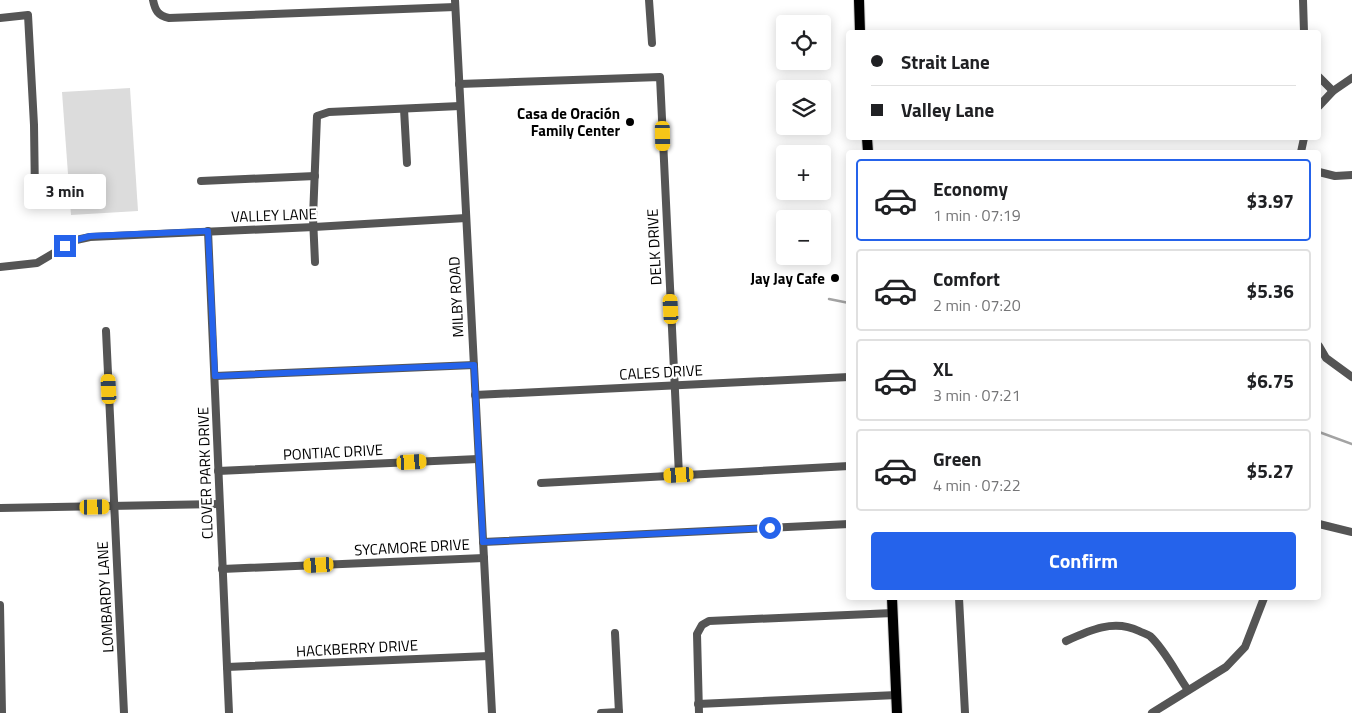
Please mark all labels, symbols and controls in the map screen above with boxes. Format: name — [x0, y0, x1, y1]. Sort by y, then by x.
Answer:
map controls — [776, 15, 831, 265]
button: locate — [776, 15, 831, 70]
text: Strait Lane — [901, 47, 990, 76]
button: layers — [776, 80, 831, 135]
text: Valley Lane — [901, 95, 994, 124]
place label: Casa de Oración Family Center — [517, 102, 620, 142]
marker: Casa de Oración Family Center — [624, 116, 636, 128]
car — [655, 121, 670, 151]
button: + — [776, 145, 831, 200]
callout: 3 min — [24, 174, 106, 208]
text: Economy — [933, 174, 1008, 203]
icon: car — [873, 178, 918, 223]
text: 3 min — [46, 179, 84, 203]
text: $3.97 — [1247, 186, 1294, 215]
street label: VALLEY LANE — [231, 202, 317, 228]
text: 1 min · 07:19 — [933, 203, 1021, 227]
street label: DELK DRIVE — [641, 208, 667, 286]
button: − — [776, 210, 831, 265]
route end — [54, 235, 76, 257]
street label: MILBY ROAD — [442, 256, 470, 338]
text: Comfort — [933, 264, 1000, 293]
place label: Jay Jay Cafe — [750, 267, 825, 290]
icon: car — [873, 268, 918, 313]
marker: Jay Jay Cafe — [829, 272, 841, 284]
text: $5.36 — [1247, 276, 1294, 305]
text: 2 min · 07:20 — [933, 293, 1021, 317]
car — [662, 294, 679, 324]
text: XL — [933, 354, 953, 383]
street label: CALES DRIVE — [619, 358, 703, 386]
icon: car — [873, 358, 918, 403]
text: $6.75 — [1247, 366, 1294, 395]
car — [100, 374, 117, 404]
text: 3 min · 07:21 — [933, 383, 1021, 407]
street label: CLOVER PARK DRIVE — [191, 406, 219, 540]
street label: PONTIAC DRIVE — [282, 438, 384, 466]
text: Green — [933, 444, 982, 473]
icon: car — [873, 448, 918, 493]
car — [396, 454, 427, 470]
text: $5.27 — [1247, 456, 1294, 485]
car — [663, 467, 694, 483]
text: 4 min · 07:22 — [933, 473, 1021, 497]
car — [79, 499, 110, 515]
route start — [759, 517, 781, 539]
street label: SYCAMORE DRIVE — [354, 532, 470, 562]
button: Confirm — [871, 532, 1296, 590]
street label: LOMBARDY LANE — [91, 541, 119, 653]
car — [303, 557, 334, 573]
street label: HACKBERRY DRIVE — [295, 633, 419, 663]

